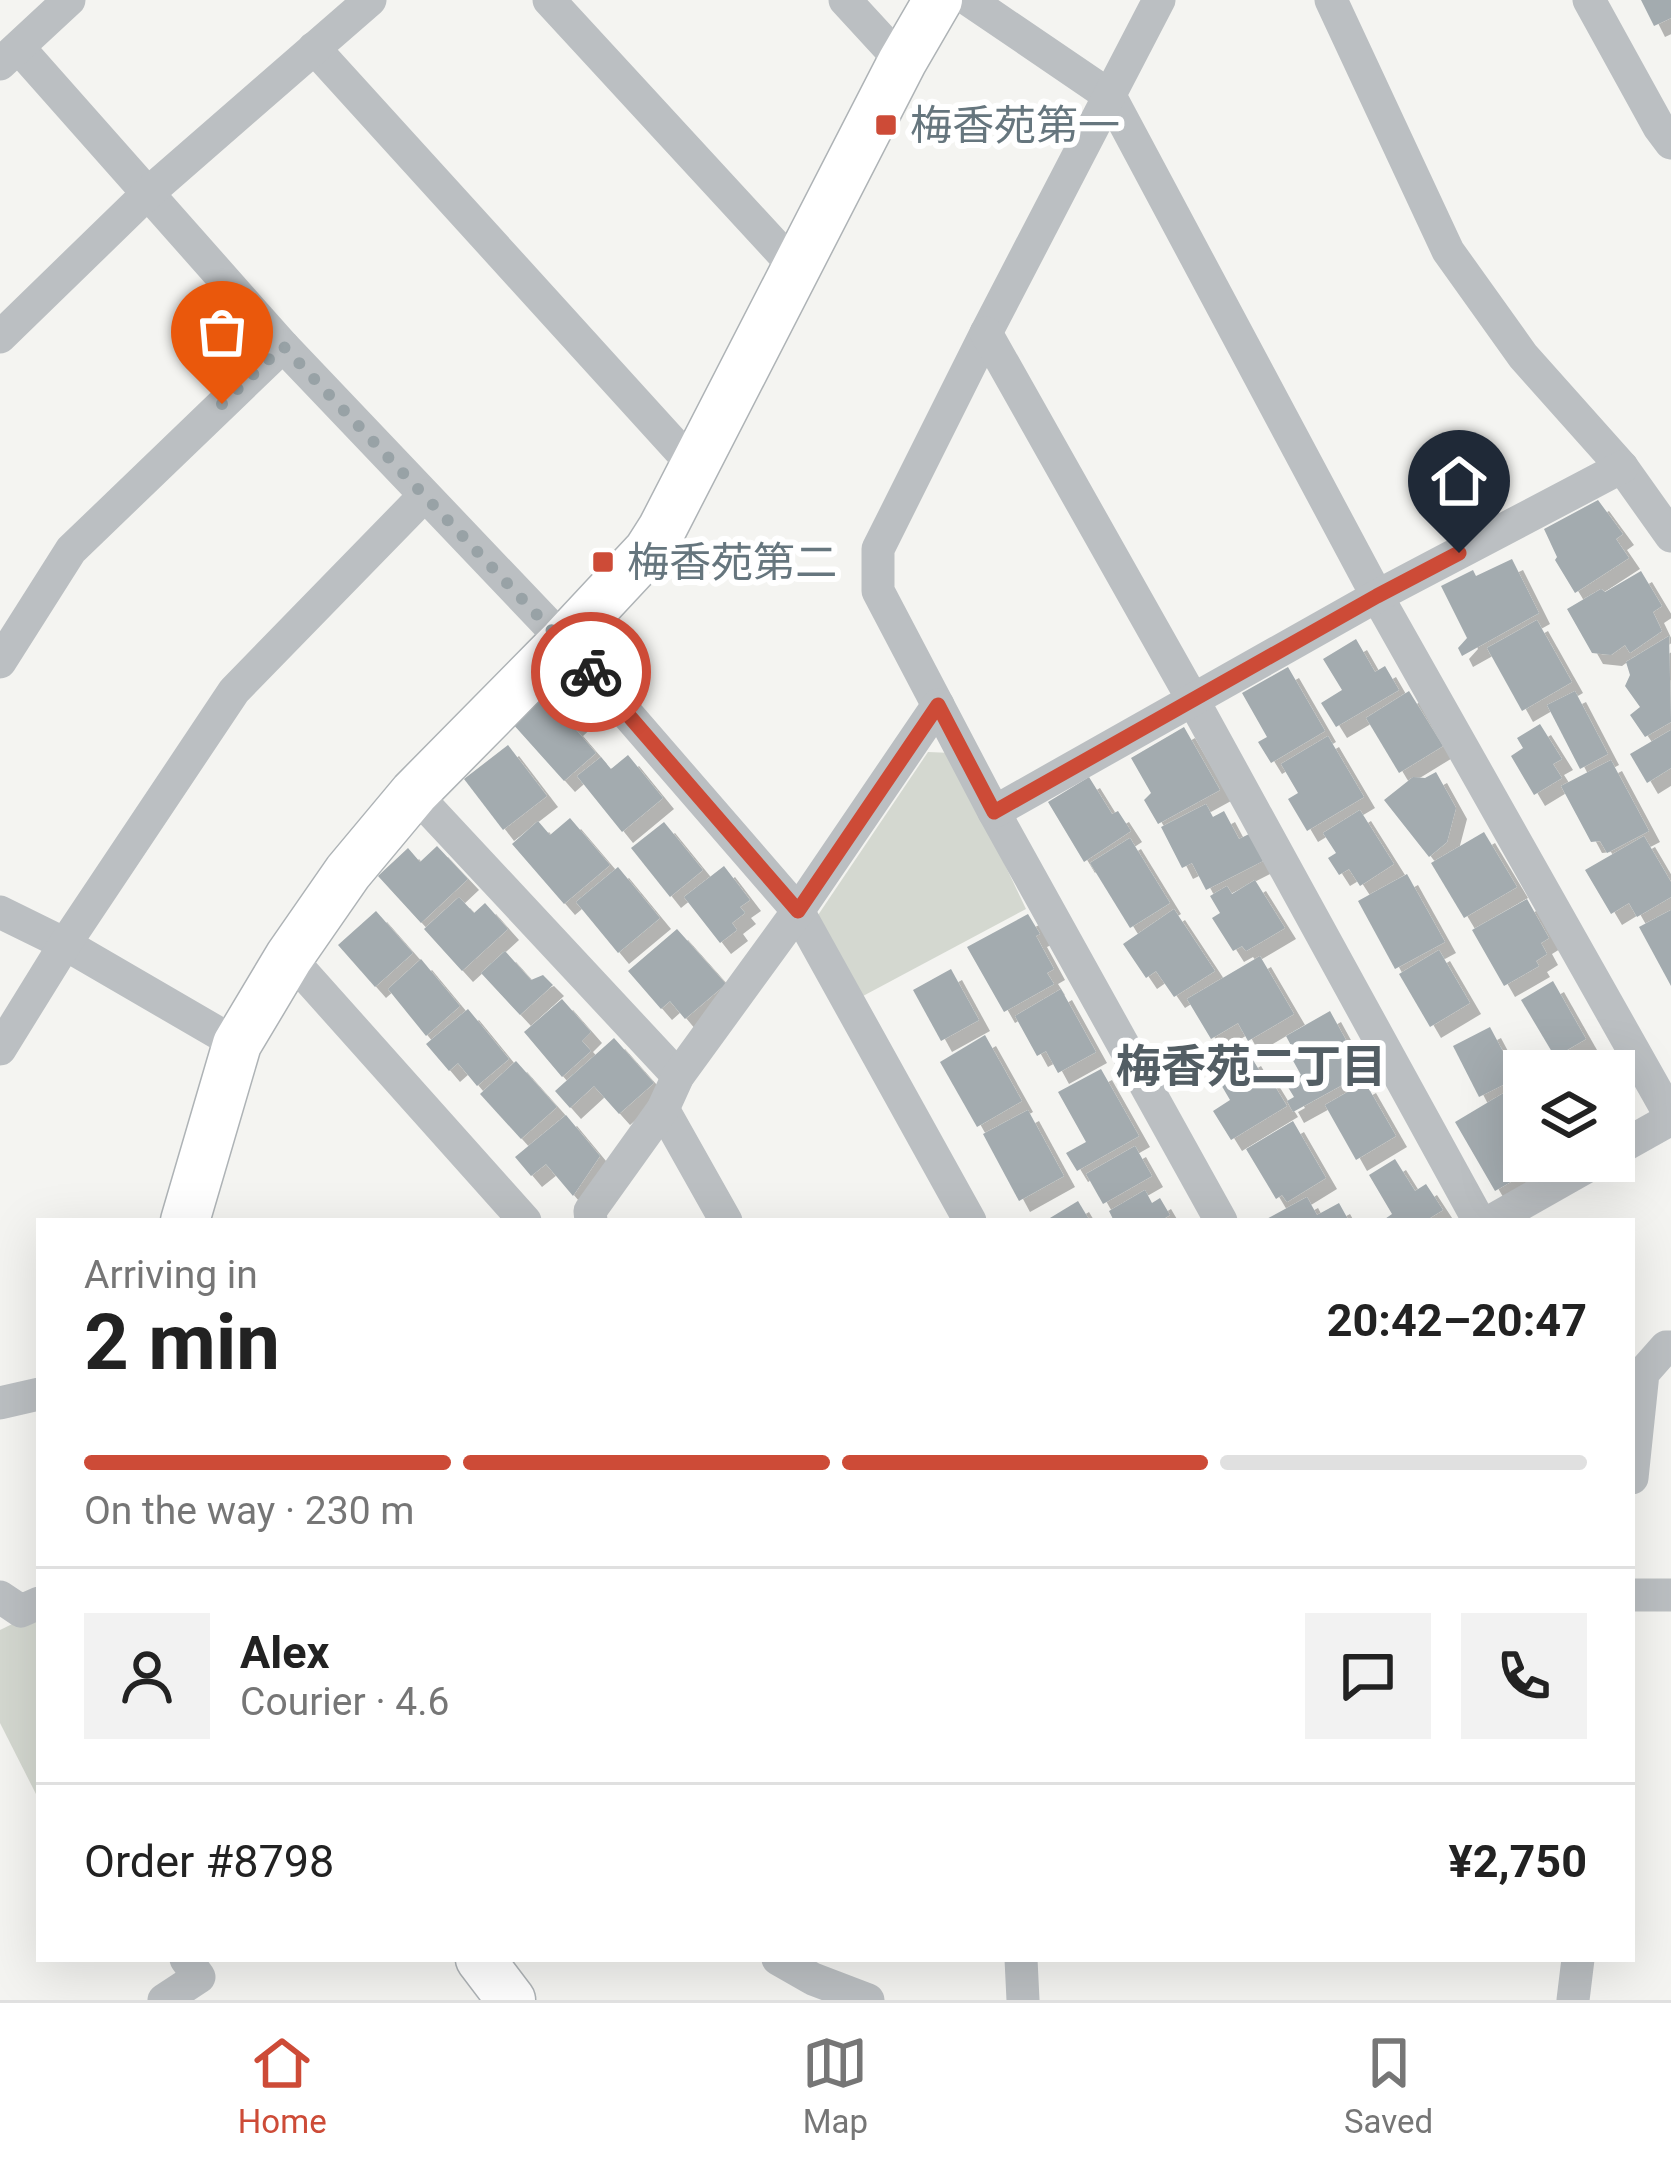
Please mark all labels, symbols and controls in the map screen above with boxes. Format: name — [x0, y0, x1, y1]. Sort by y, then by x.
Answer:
place label: 梅香苑第一 — [910, 101, 1120, 150]
marker: 梅香苑第一 — [873, 112, 899, 138]
pin — [171, 281, 273, 404]
icon: bag — [189, 299, 255, 365]
pin — [1408, 430, 1510, 553]
icon: home — [1426, 448, 1492, 514]
place label: 梅香苑第二 — [627, 538, 837, 587]
marker: 梅香苑第二 — [590, 549, 616, 575]
courier — [531, 612, 651, 732]
icon: bike — [558, 639, 624, 705]
district label: 梅香苑二丁目 — [1116, 1040, 1386, 1093]
map controls — [1503, 1050, 1635, 1182]
button: layers — [1503, 1050, 1635, 1182]
text: Arriving in — [84, 1252, 258, 1298]
text: 20:42–20:47 — [1327, 1294, 1587, 1347]
text: 2 min — [84, 1297, 280, 1388]
text: On the way · 230 m — [84, 1488, 415, 1534]
button: person — [84, 1613, 210, 1739]
button: chat — [1305, 1613, 1431, 1739]
button: phone — [1461, 1613, 1587, 1739]
text: Alex — [240, 1626, 329, 1679]
text: Courier · 4.6 — [240, 1679, 449, 1725]
text: Order #8798 — [84, 1835, 334, 1888]
text: ¥2,750 — [1449, 1835, 1587, 1888]
tab: Home — [238, 2030, 327, 2141]
tab: Map — [802, 2030, 868, 2141]
tab: Saved — [1344, 2030, 1433, 2141]

